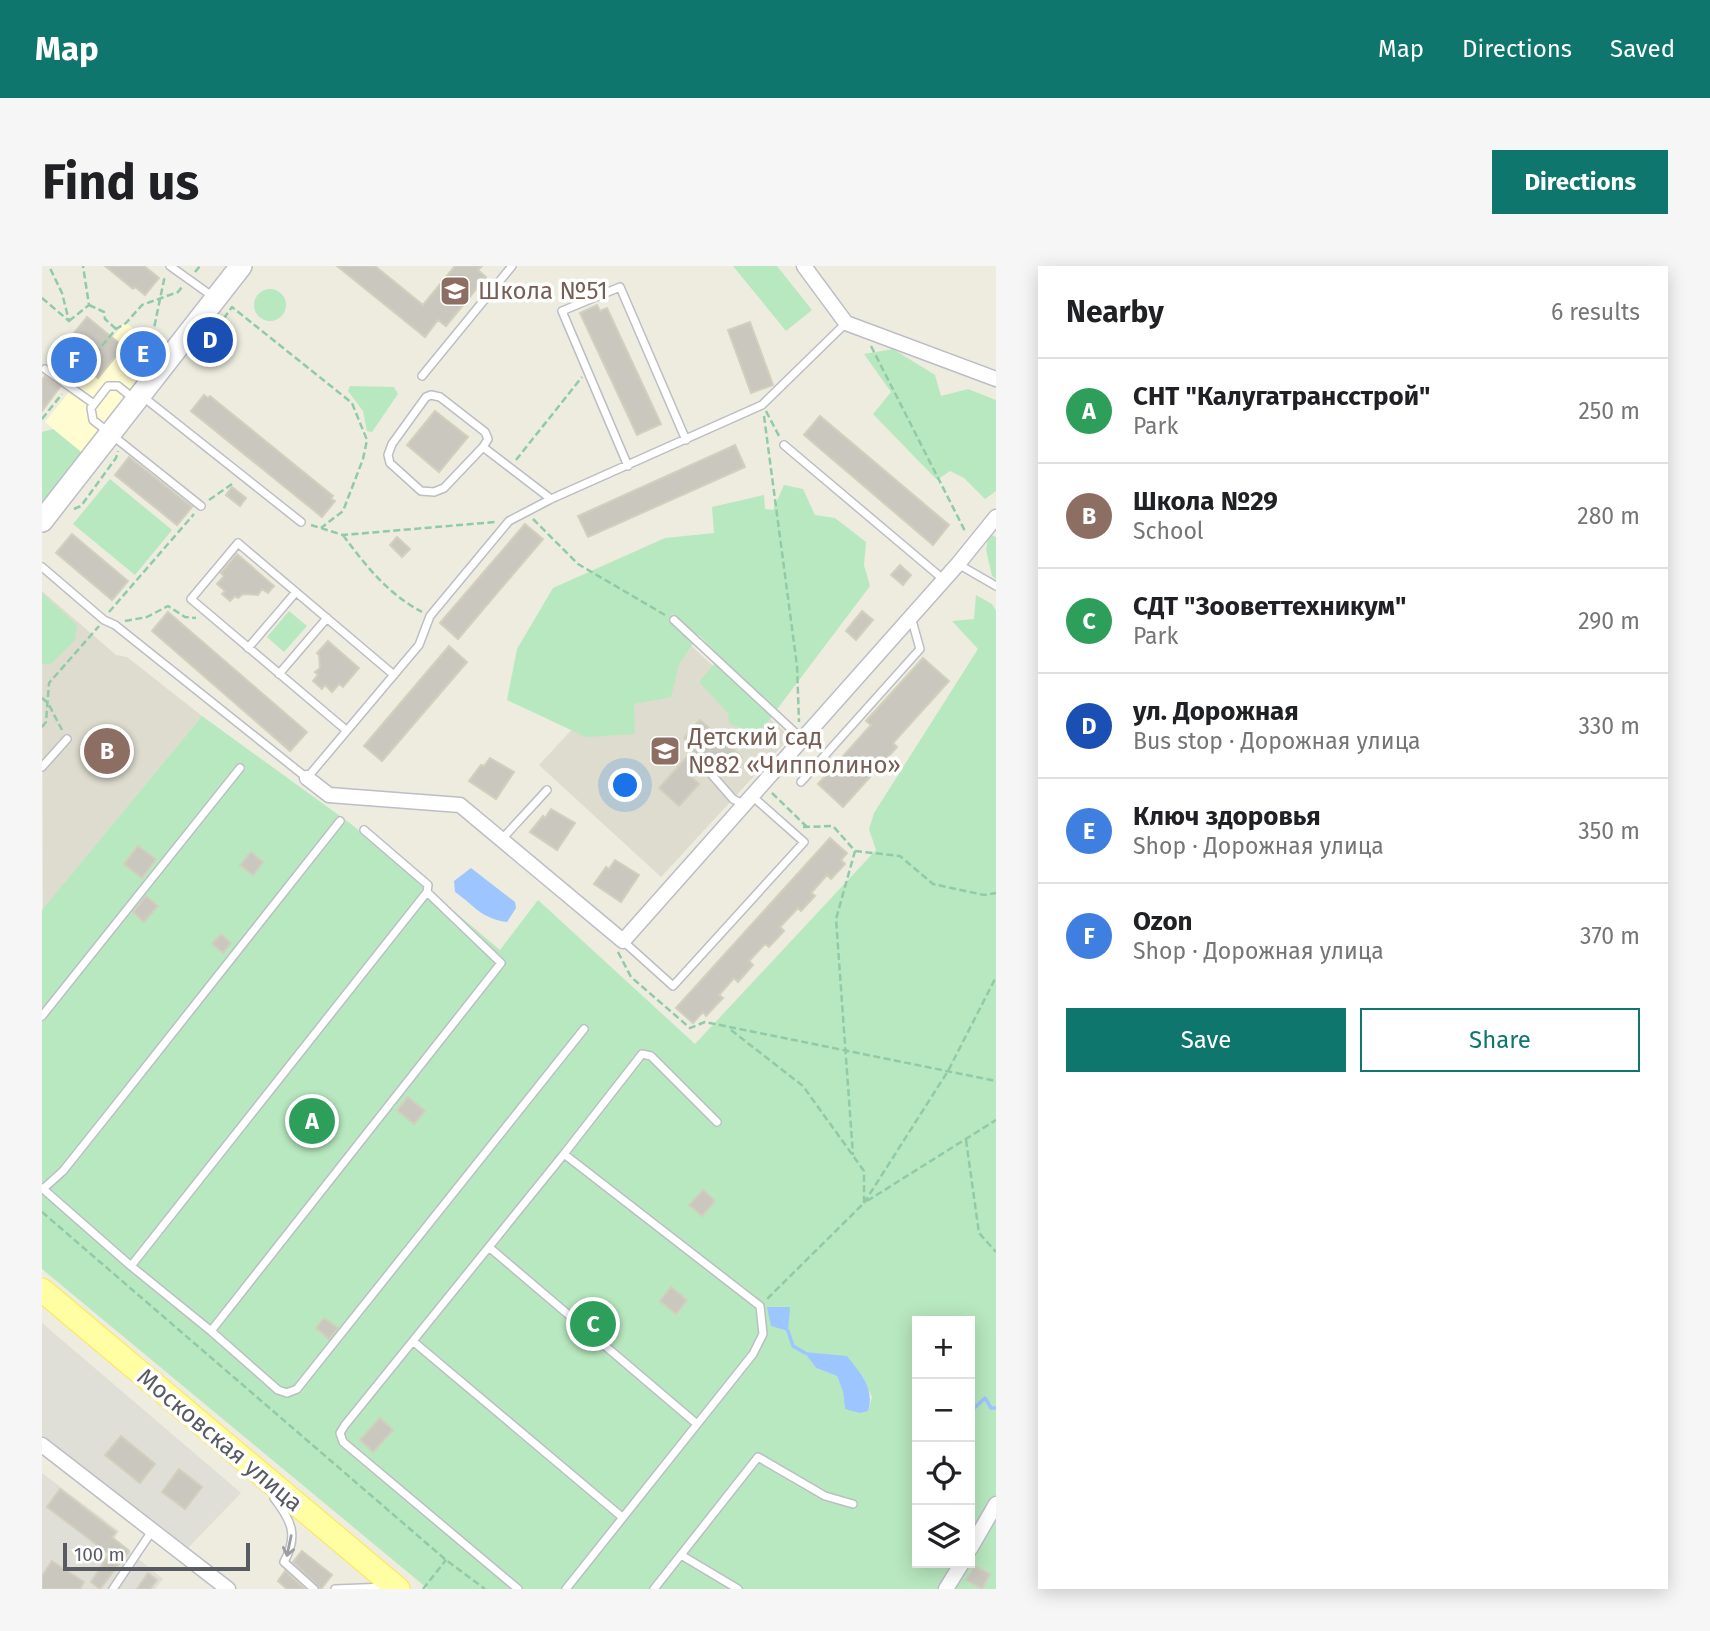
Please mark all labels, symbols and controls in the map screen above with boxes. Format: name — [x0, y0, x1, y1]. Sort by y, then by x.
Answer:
text: Map — [35, 29, 99, 69]
text: Map — [1378, 35, 1424, 63]
text: Directions — [1462, 35, 1572, 63]
text: Saved — [1610, 35, 1675, 63]
button: Directions — [1492, 150, 1668, 214]
text: Find us — [42, 153, 199, 212]
school or university icon: Школа №51 — [438, 274, 472, 308]
place label: Школа №51 — [478, 277, 608, 305]
text: Nearby — [1066, 294, 1164, 330]
text: 6 results — [1551, 298, 1640, 326]
pin: D — [187, 314, 233, 366]
pin: E — [120, 328, 166, 380]
pin: F — [51, 334, 97, 386]
text: СНТ "Калугатрансстрой" — [1133, 381, 1431, 412]
text: A — [1082, 397, 1096, 425]
text: 250 m — [1578, 397, 1640, 425]
text: Park — [1133, 412, 1178, 440]
text: Школа №29 — [1133, 486, 1278, 517]
text: B — [1082, 502, 1096, 530]
text: 280 m — [1577, 502, 1640, 530]
text: School — [1133, 517, 1204, 545]
text: СДТ "Зооветтехникум" — [1133, 591, 1406, 622]
text: C — [1082, 607, 1096, 635]
text: 290 m — [1578, 607, 1640, 635]
text: Park — [1133, 622, 1178, 650]
text: ул. Дорожная — [1133, 696, 1299, 727]
text: D — [1082, 712, 1096, 740]
text: 330 m — [1578, 712, 1640, 740]
place label: Детский сад №82 «Чипполино» — [687, 723, 901, 779]
pin: B — [84, 725, 130, 777]
text: Bus stop · Дорожная улица — [1133, 727, 1421, 755]
school or university icon: Детский сад №82 «Чипполино» — [648, 734, 682, 768]
your location — [608, 768, 642, 802]
text: Ключ здоровья — [1133, 801, 1321, 832]
text: E — [1083, 817, 1095, 845]
text: 350 m — [1578, 817, 1640, 845]
text: Shop · Дорожная улица — [1133, 832, 1384, 860]
text: Ozon — [1133, 906, 1193, 937]
text: F — [1083, 922, 1095, 950]
text: 370 m — [1580, 922, 1640, 950]
text: Shop · Дорожная улица — [1133, 937, 1384, 965]
button: Save — [1066, 1008, 1346, 1072]
button: Share — [1360, 1008, 1640, 1072]
pin: A — [289, 1095, 335, 1147]
pin: C — [570, 1298, 616, 1350]
map controls — [912, 1316, 975, 1568]
button: + — [912, 1316, 975, 1379]
street label: Московская улица — [132, 1363, 308, 1517]
button: − — [912, 1379, 975, 1442]
button: locate — [912, 1442, 975, 1505]
button: layers — [912, 1505, 975, 1568]
one-way arrow — [282, 1534, 295, 1556]
scale bar — [63, 1540, 250, 1572]
text: 100 m — [74, 1543, 125, 1566]

